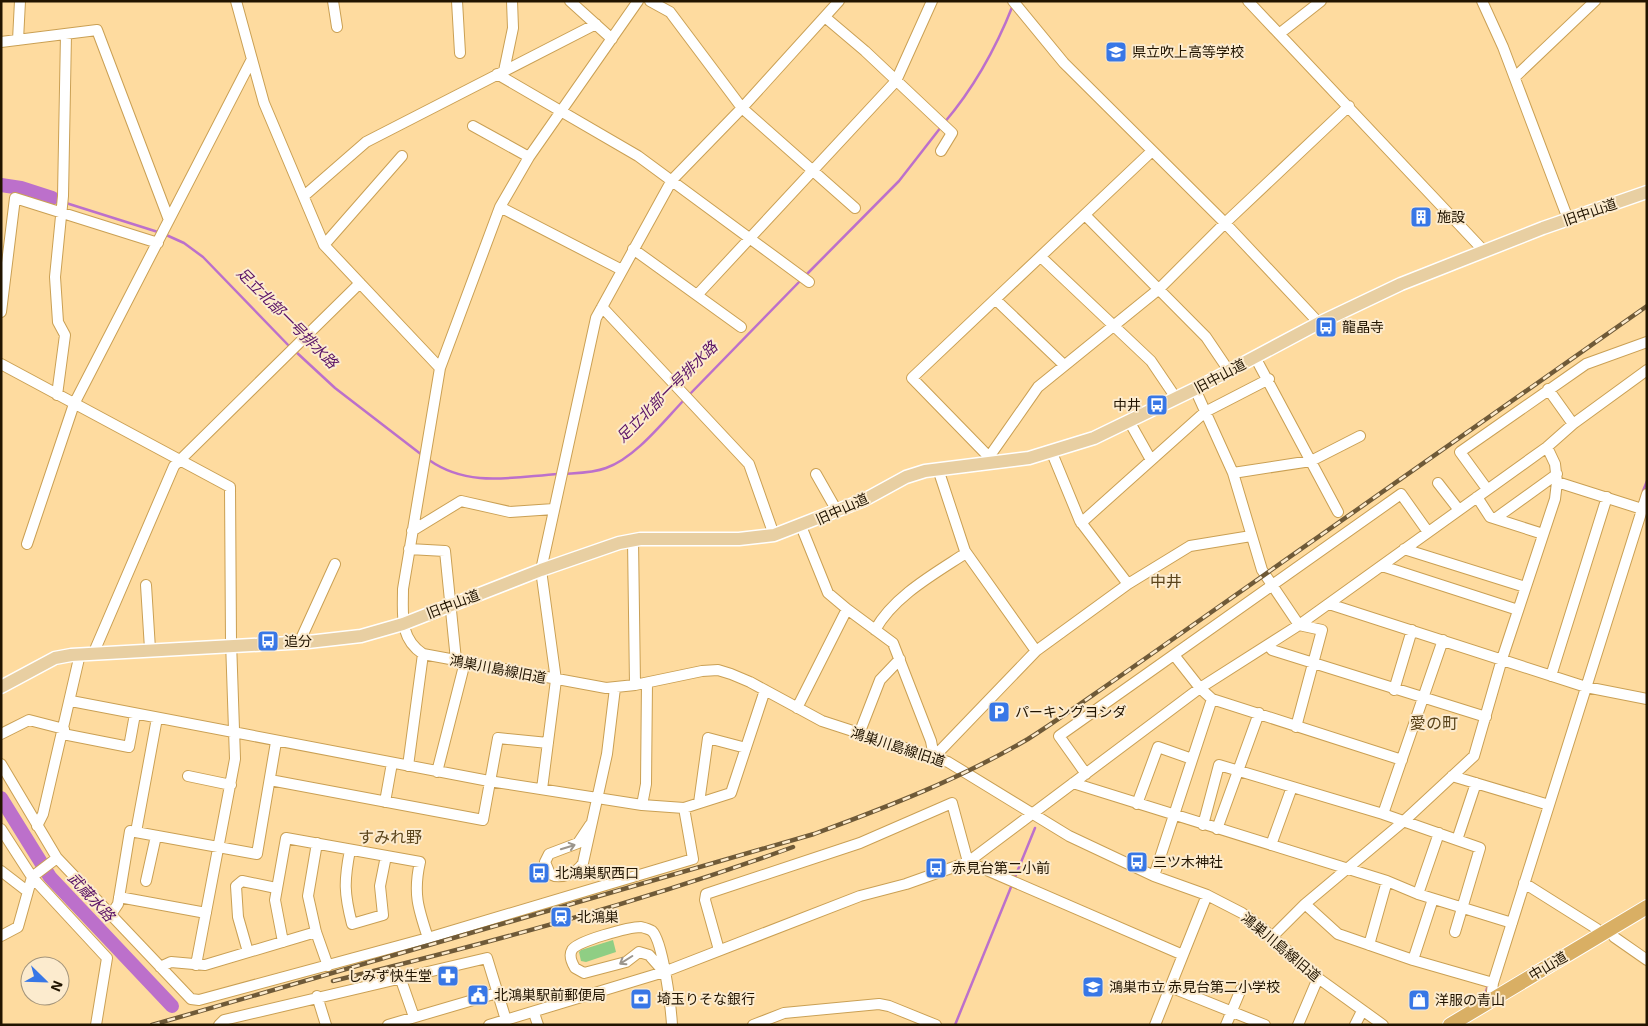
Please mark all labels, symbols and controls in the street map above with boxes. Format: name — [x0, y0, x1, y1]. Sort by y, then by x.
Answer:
school or university icon: 県立吹上高等学校 — [1104, 40, 1128, 64]
place label: 県立吹上高等学校 — [1132, 43, 1244, 60]
street label: 旧中山道 — [1561, 194, 1619, 229]
building icon: 施設 — [1409, 205, 1433, 229]
place label: 施設 — [1437, 208, 1465, 225]
water label: 足立北部一号排水路 — [234, 263, 343, 373]
bus stop icon: 龍晶寺 — [1314, 315, 1338, 339]
place label: 龍晶寺 — [1342, 318, 1384, 335]
water label: 足立北部一号排水路 — [612, 336, 722, 445]
street label: 旧中山道 — [1191, 355, 1248, 396]
bus stop icon: 中井 — [1145, 393, 1169, 417]
place label: 中井 — [1113, 396, 1141, 413]
street label: 旧中山道 — [813, 489, 871, 528]
district label: 中井 — [1150, 571, 1182, 590]
street label: 旧中山道 — [424, 586, 482, 622]
bus stop icon: 追分 — [256, 629, 280, 653]
place label: 追分 — [284, 632, 312, 649]
street label: 鴻巣川島線旧道 — [448, 651, 548, 686]
parking icon: パーキングヨシダ — [987, 700, 1011, 724]
place label: パーキングヨシダ — [1015, 703, 1127, 720]
district label: 愛の町 — [1410, 713, 1458, 732]
street label: 鴻巣川島線旧道 — [849, 723, 947, 770]
district label: すみれ野 — [358, 827, 422, 846]
one-way arrow — [560, 841, 576, 851]
bus stop icon: 三ツ木神社 — [1125, 850, 1149, 874]
place label: 三ツ木神社 — [1153, 853, 1223, 870]
bus stop icon: 赤見台第二小前 — [924, 856, 948, 880]
place label: 赤見台第二小前 — [952, 859, 1050, 876]
bus stop icon: 北鴻巣駅西口 — [527, 861, 551, 885]
place label: 北鴻巣駅西口 — [555, 864, 639, 881]
water label: 武蔵水路 — [65, 868, 120, 926]
station icon: 北鴻巣 — [549, 905, 573, 929]
place label: 北鴻巣 — [577, 908, 619, 925]
street label: 鴻巣川島線旧道 — [1238, 909, 1324, 985]
street label: 中山道 — [1525, 947, 1570, 984]
one-way arrow — [619, 954, 633, 965]
north arrow — [20, 956, 70, 1006]
pharmacy icon: しみず快生堂 — [436, 964, 460, 988]
place label: しみず快生堂 — [348, 967, 432, 984]
school or university icon: 鴻巣市立 赤見台第二小学校 — [1081, 975, 1105, 999]
text: N — [48, 978, 67, 994]
place label: 鴻巣市立 赤見台第二小学校 — [1109, 978, 1280, 995]
public building icon: 北鴻巣駅前郵便局 — [466, 983, 490, 1007]
place label: 北鴻巣駅前郵便局 — [494, 986, 606, 1003]
bank icon: 埼玉りそな銀行 — [629, 987, 653, 1011]
shop icon: 洋服の青山 — [1407, 988, 1431, 1012]
place label: 埼玉りそな銀行 — [657, 990, 755, 1007]
place label: 洋服の青山 — [1435, 991, 1505, 1008]

